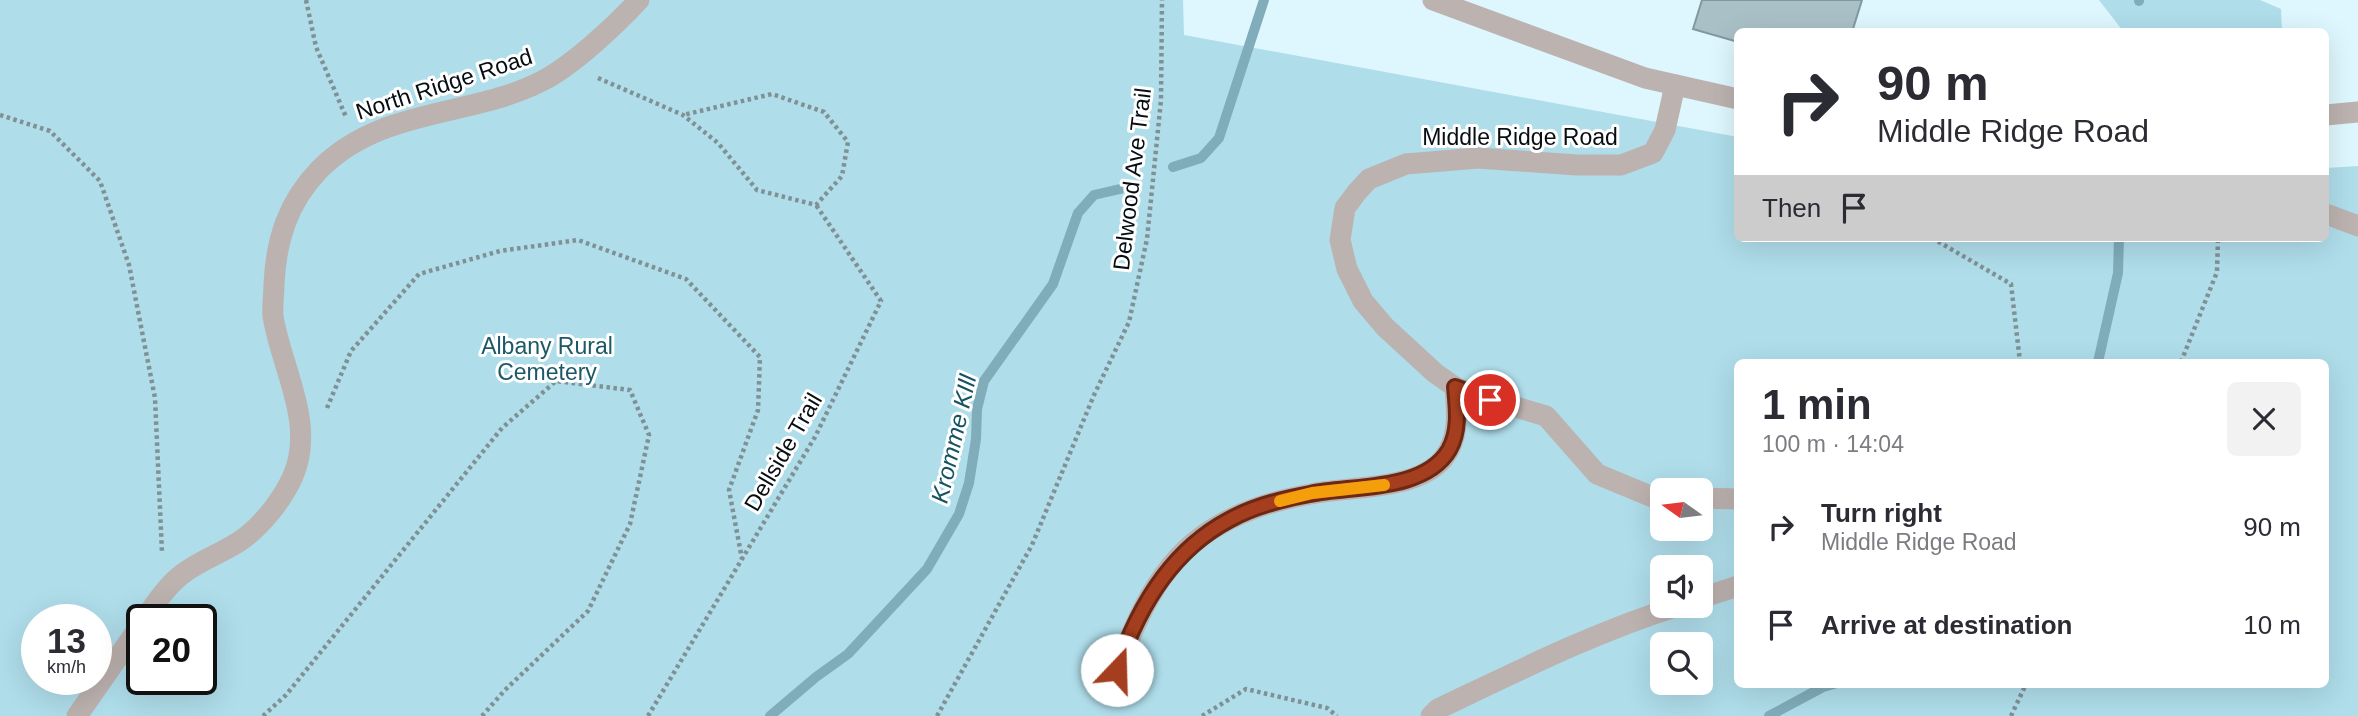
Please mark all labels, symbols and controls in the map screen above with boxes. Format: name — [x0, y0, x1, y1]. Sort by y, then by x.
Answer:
street label: North Ridge Road — [352, 43, 536, 125]
icon: right — [1762, 56, 1853, 147]
text: 90 m — [1877, 56, 1989, 110]
street label: Delwood Ave Trail — [1108, 86, 1156, 272]
text: Middle Ridge Road — [1877, 113, 2149, 149]
street label: Middle Ridge Road — [1422, 124, 1618, 150]
icon: arrive — [1835, 189, 1873, 227]
text: Then — [1762, 193, 1821, 223]
park label: Albany Rural Cemetery — [481, 333, 613, 385]
pin — [1460, 370, 1520, 430]
water label: Kromme KIll — [926, 372, 982, 506]
icon: arrive — [1471, 381, 1509, 419]
text: 1 min — [1762, 381, 1872, 428]
button: close — [2227, 382, 2301, 456]
street label: Dellside Trail — [739, 388, 827, 516]
text: 100 m · 14:04 — [1762, 431, 1904, 457]
north arrow — [1650, 478, 1713, 541]
map controls — [1650, 478, 1713, 695]
text: Turn right — [1821, 498, 1942, 528]
icon: right — [1762, 508, 1800, 546]
text: 90 m — [2243, 512, 2301, 542]
text: Middle Ridge Road — [1821, 529, 2017, 555]
button: sound — [1650, 555, 1713, 618]
speed limit sign: 20 — [126, 604, 217, 695]
icon: arrive — [1762, 606, 1800, 644]
text: Arrive at destination — [1821, 610, 2072, 640]
text: 10 m — [2243, 610, 2301, 640]
text: 13 — [47, 621, 86, 660]
button: search — [1650, 632, 1713, 695]
position arrow — [1080, 633, 1154, 707]
text: km/h — [47, 657, 86, 677]

